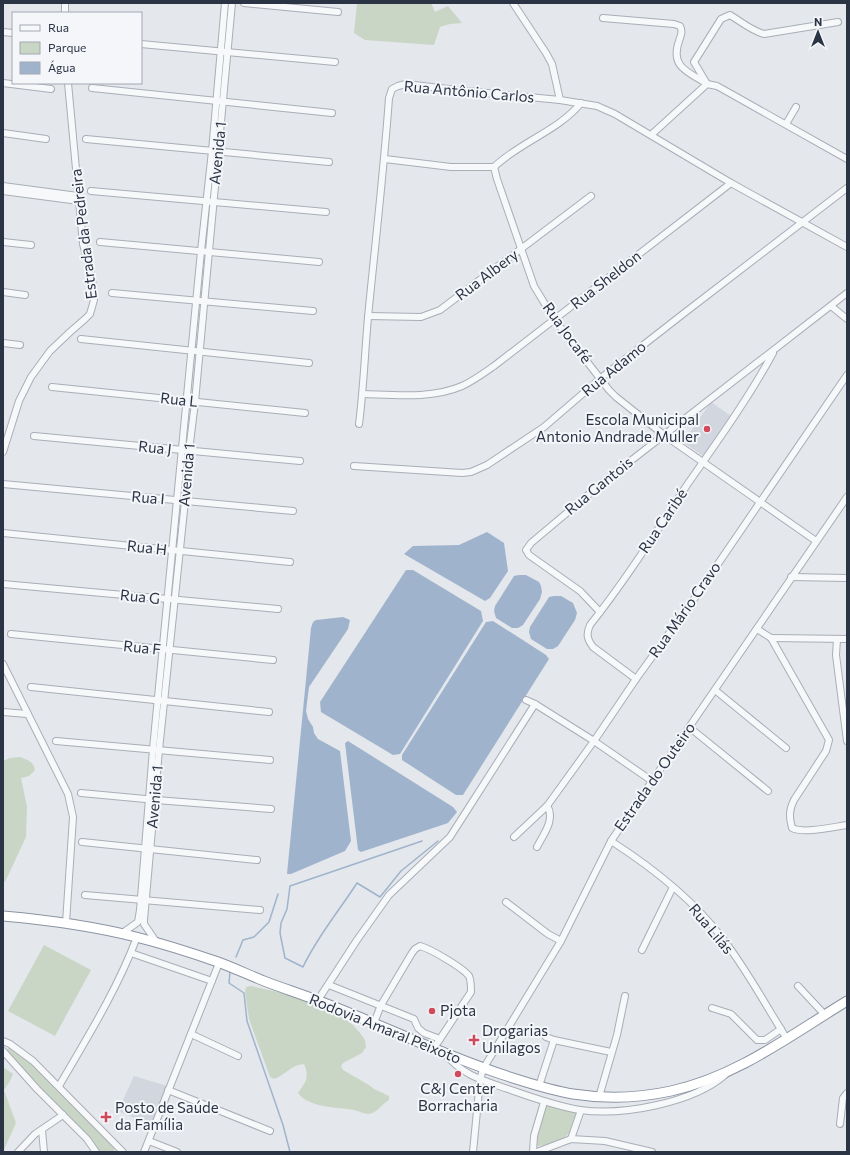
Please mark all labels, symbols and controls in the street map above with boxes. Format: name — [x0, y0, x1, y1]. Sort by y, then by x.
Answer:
legend — [12, 12, 142, 84]
north arrow — [798, 12, 838, 52]
text: N — [814, 15, 822, 28]
text: Rua — [48, 20, 69, 34]
text: Parque — [48, 40, 86, 54]
text: Água — [48, 60, 76, 74]
street label: Rua Antônio Carlos — [403, 76, 535, 106]
street label: Avenida 1 — [205, 120, 229, 185]
street label: Estrada da Pedreira — [66, 168, 100, 300]
street label: Rua Albery — [452, 245, 521, 304]
street label: Rua Sheldon — [567, 246, 644, 312]
street label: Rua Jocafé — [540, 298, 596, 367]
street label: Rua Adamo — [578, 337, 649, 400]
street label: Rua L — [159, 388, 199, 410]
place label: Escola Municipal Antonio Andrade Muller — [536, 410, 699, 445]
marker: Escola Municipal Antonio Andrade Muller — [702, 424, 712, 434]
street label: Rua J — [138, 436, 173, 458]
street label: Avenida 1 — [174, 443, 198, 507]
street label: Rua Gantois — [561, 452, 636, 518]
street label: Rua Caribé — [634, 485, 690, 556]
street label: Rua I — [131, 487, 165, 507]
street label: Rua H — [126, 536, 168, 558]
street label: Rua Mário Cravo — [644, 558, 724, 661]
street label: Rua G — [119, 585, 161, 607]
street label: Rua F — [122, 636, 162, 658]
street label: Estrada do Outeiro — [610, 719, 698, 834]
street label: Avenida 1 — [142, 765, 166, 829]
street label: Rua Lilás — [686, 900, 738, 957]
street label: Rodovia Amaral Peixoto — [307, 989, 464, 1067]
place label: Pjota — [440, 1001, 476, 1019]
marker: Pjota — [427, 1006, 437, 1016]
place label: Drogarias Unilagos — [482, 1021, 548, 1056]
marker: Drogarias Unilagos — [469, 1035, 479, 1045]
marker: C&J Center Borracharia — [453, 1069, 463, 1079]
place label: C&J Center Borracharia — [418, 1079, 498, 1114]
place label: Posto de Saúde da Família — [115, 1098, 219, 1133]
marker: Posto de Saúde da Família — [100, 1111, 112, 1123]

